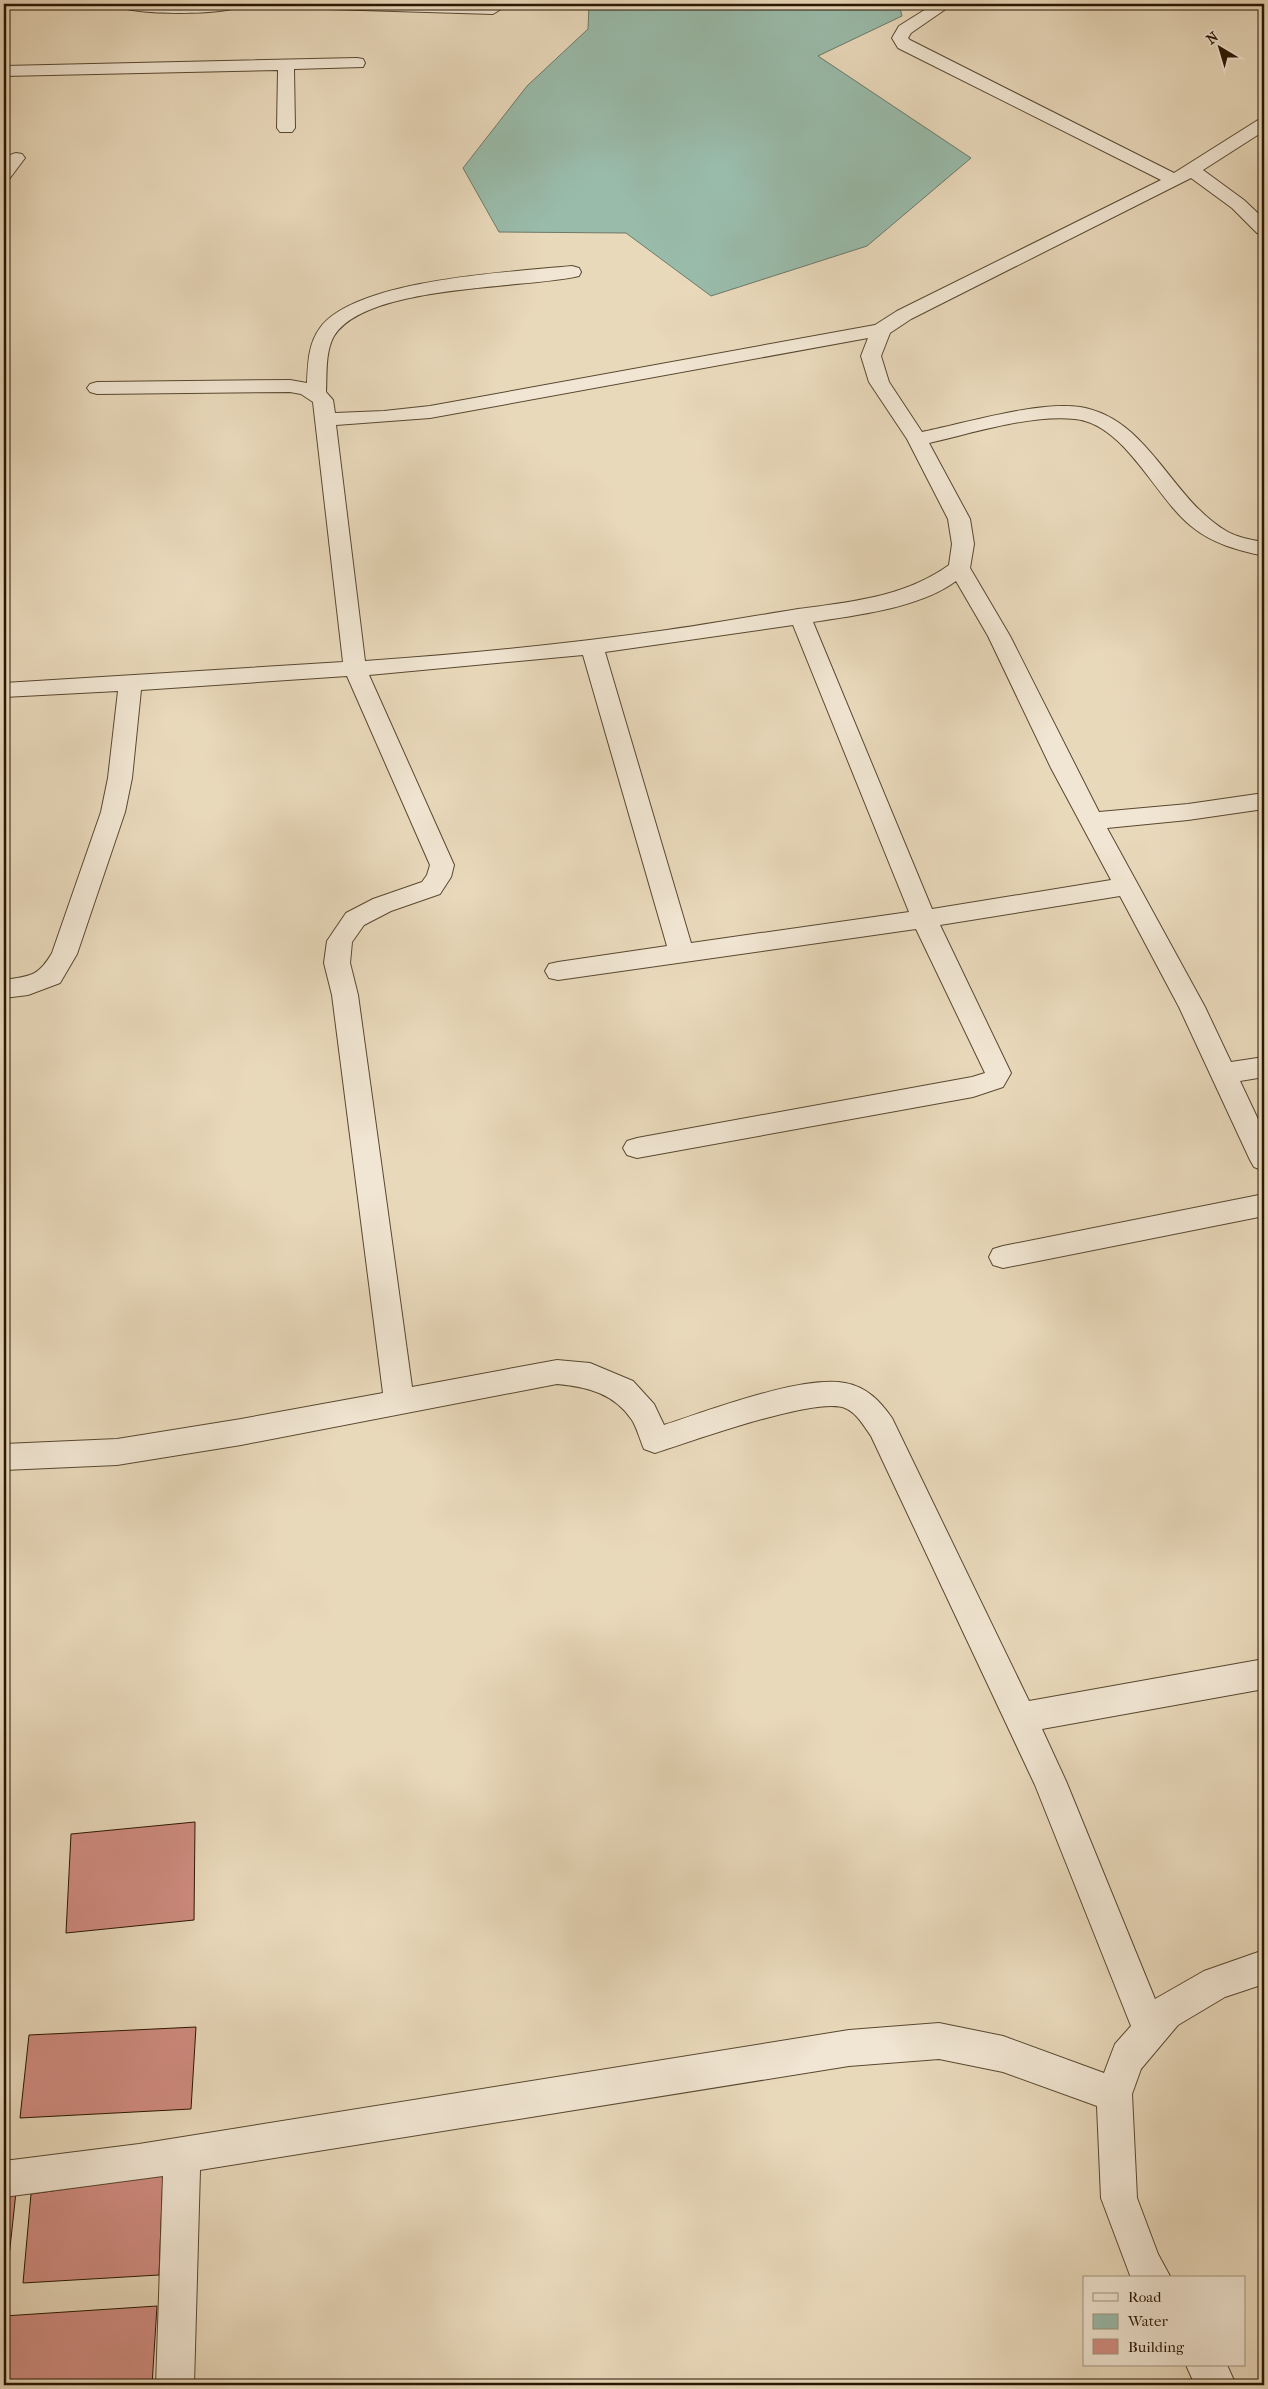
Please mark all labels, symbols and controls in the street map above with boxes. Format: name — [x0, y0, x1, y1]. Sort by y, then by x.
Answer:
north arrow — [1196, 22, 1246, 72]
text: N — [1203, 28, 1222, 48]
legend — [1083, 2276, 1246, 2366]
text: Road — [1128, 2288, 1162, 2306]
text: Water — [1127, 2312, 1168, 2330]
text: Building — [1128, 2338, 1185, 2356]

